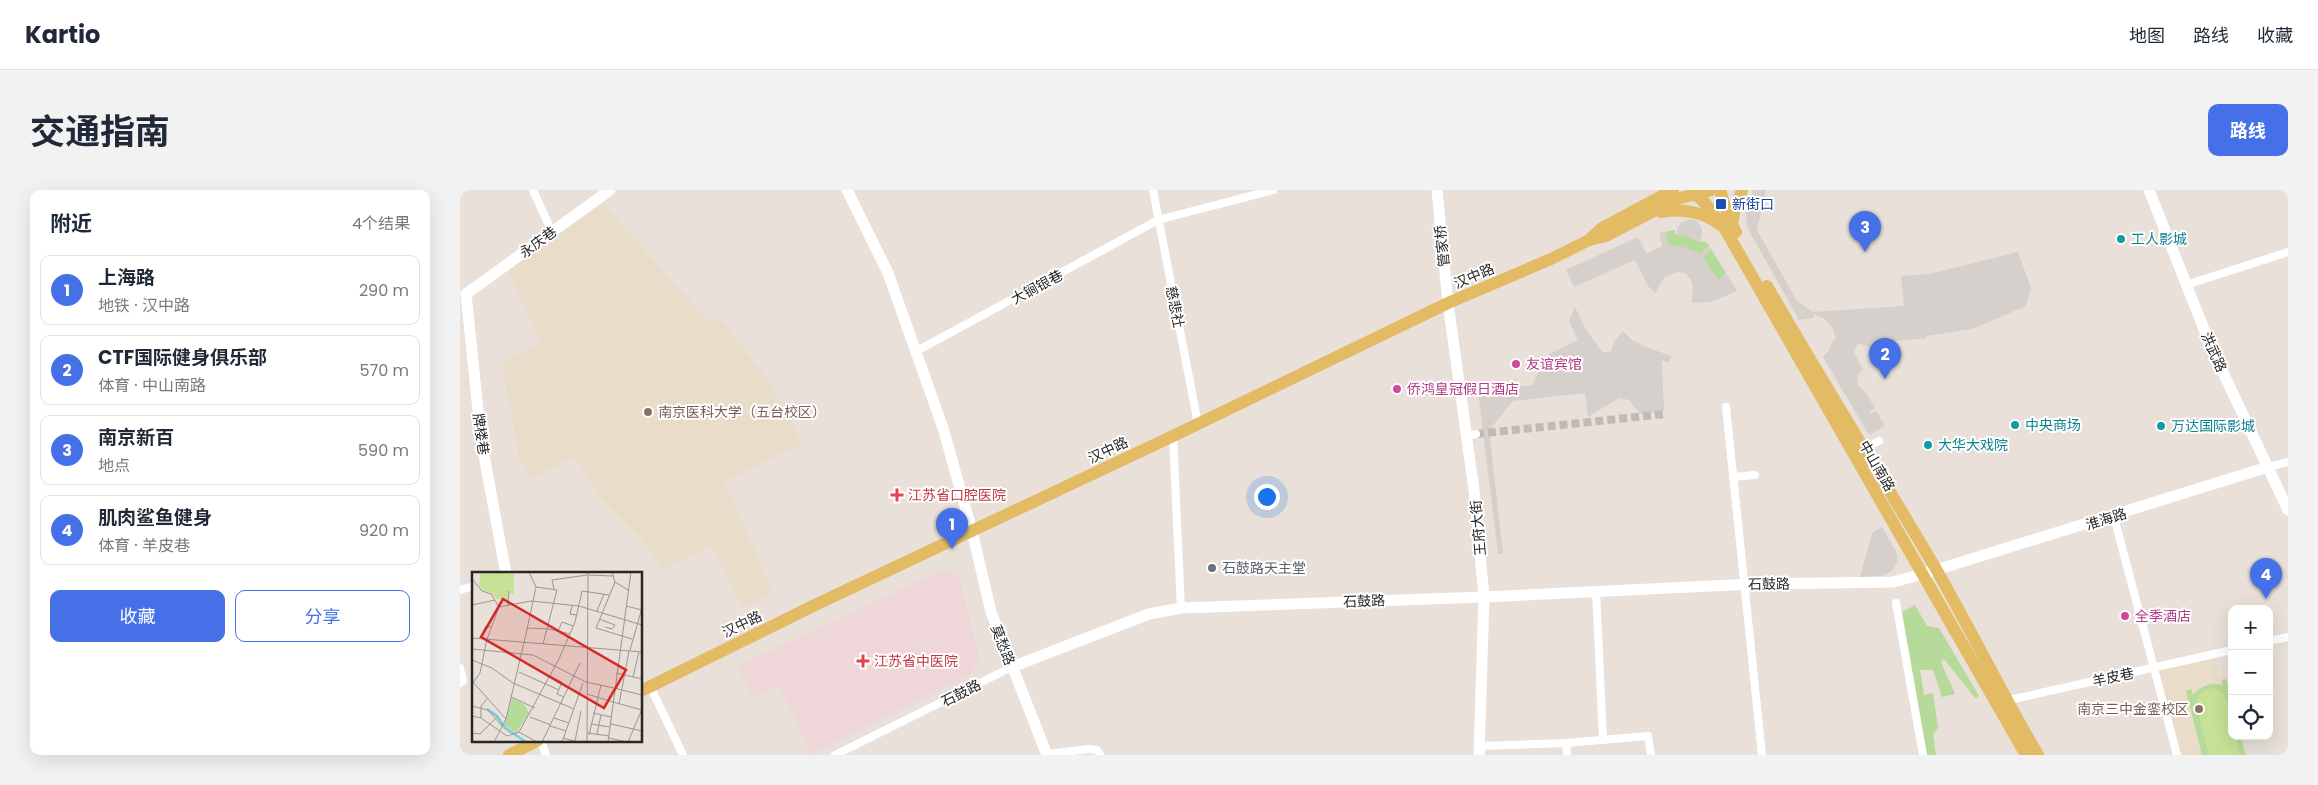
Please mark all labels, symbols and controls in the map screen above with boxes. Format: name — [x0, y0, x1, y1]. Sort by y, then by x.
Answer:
text: Kartio — [25, 18, 100, 51]
text: 地图 — [2129, 23, 2165, 48]
text: 路线 — [2193, 23, 2229, 48]
text: 收藏 — [2257, 23, 2293, 48]
button: 路线 — [2208, 104, 2288, 156]
text: 交通指南 — [30, 107, 170, 156]
place label: 新街口 — [1732, 194, 1774, 214]
marker: 新街口 — [1714, 197, 1728, 211]
text: 附近 — [50, 209, 92, 238]
pin: 3 — [1849, 211, 1881, 252]
text: 4个结果 — [352, 212, 410, 235]
street label: 永庆巷 — [515, 222, 561, 262]
street label: 管家桥 — [1430, 224, 1454, 268]
place label: 工人影城 — [2131, 229, 2187, 249]
marker: 工人影城 — [2115, 233, 2127, 245]
street label: 汉中路 — [1451, 259, 1497, 293]
text: 上海路 — [98, 264, 155, 291]
street label: 大锏银巷 — [1008, 265, 1066, 309]
text: 1 — [64, 279, 70, 302]
text: 290 m — [359, 279, 409, 302]
street label: 慈悲社 — [1161, 284, 1189, 330]
text: 地铁 · 汉中路 — [98, 294, 190, 317]
street label: 洪武路 — [2196, 329, 2232, 375]
pin: 2 — [1869, 338, 1901, 379]
text: CTF国际健身俱乐部 — [98, 344, 267, 371]
place label: 友谊宾馆 — [1526, 354, 1582, 374]
marker: 友谊宾馆 — [1510, 358, 1522, 370]
text: 2 — [62, 359, 72, 382]
text: 570 m — [359, 359, 409, 382]
text: 体育 · 中山南路 — [98, 374, 206, 397]
place label: 侨鸿皇冠假日酒店 — [1407, 379, 1519, 399]
marker: 侨鸿皇冠假日酒店 — [1391, 383, 1403, 395]
place label: 南京医科大学（五台校区） — [658, 402, 826, 422]
marker: 南京医科大学（五台校区） — [642, 406, 654, 418]
street label: 牌楼巷 — [468, 412, 494, 456]
place label: 中央商场 — [2025, 415, 2081, 435]
place label: 万达国际影城 — [2171, 416, 2255, 436]
marker: 中央商场 — [2009, 419, 2021, 431]
marker: 万达国际影城 — [2155, 420, 2167, 432]
text: 南京新百 — [98, 424, 174, 451]
street label: 汉中路 — [1085, 432, 1131, 468]
place label: 大华大戏院 — [1938, 435, 2008, 455]
street label: 中山南路 — [1854, 437, 1900, 495]
text: 3 — [62, 439, 72, 462]
text: 590 m — [358, 439, 409, 462]
marker: 大华大戏院 — [1922, 439, 1934, 451]
text: 地点 — [98, 454, 130, 477]
your location — [1254, 484, 1280, 510]
place label: 江苏省口腔医院 — [908, 485, 1006, 505]
marker: 江苏省口腔医院 — [890, 488, 904, 502]
street label: 王府大街 — [1466, 499, 1490, 557]
street label: 淮海路 — [2083, 503, 2129, 535]
text: 肌肉鲨鱼健身 — [98, 504, 212, 531]
pin: 1 — [936, 508, 968, 549]
text: 4 — [62, 519, 72, 542]
text: 920 m — [359, 519, 409, 542]
text: 体育 · 羊皮巷 — [98, 534, 190, 557]
place label: 石鼓路天主堂 — [1222, 558, 1306, 578]
pin: 4 — [2250, 558, 2282, 599]
marker: 石鼓路天主堂 — [1206, 562, 1218, 574]
inset map — [472, 572, 642, 742]
street label: 石鼓路 — [1748, 574, 1790, 594]
button: 收藏 — [50, 590, 225, 642]
button: 分享 — [235, 590, 410, 642]
street label: 石鼓路 — [1343, 590, 1385, 612]
map controls — [2228, 605, 2273, 740]
button: + — [2228, 605, 2273, 650]
street label: 汉中路 — [719, 606, 765, 642]
place label: 全季酒店 — [2135, 606, 2191, 626]
marker: 全季酒店 — [2119, 610, 2131, 622]
street label: 莫愁路 — [986, 622, 1020, 668]
button: − — [2228, 650, 2273, 695]
place label: 江苏省中医院 — [874, 651, 958, 671]
marker: 江苏省中医院 — [856, 654, 870, 668]
street label: 羊皮巷 — [2090, 663, 2136, 691]
street label: 石鼓路 — [938, 675, 984, 711]
button: locate — [2228, 695, 2273, 740]
place label: 南京三中金銮校区 — [2077, 699, 2189, 719]
marker: 南京三中金銮校区 — [2193, 703, 2205, 715]

